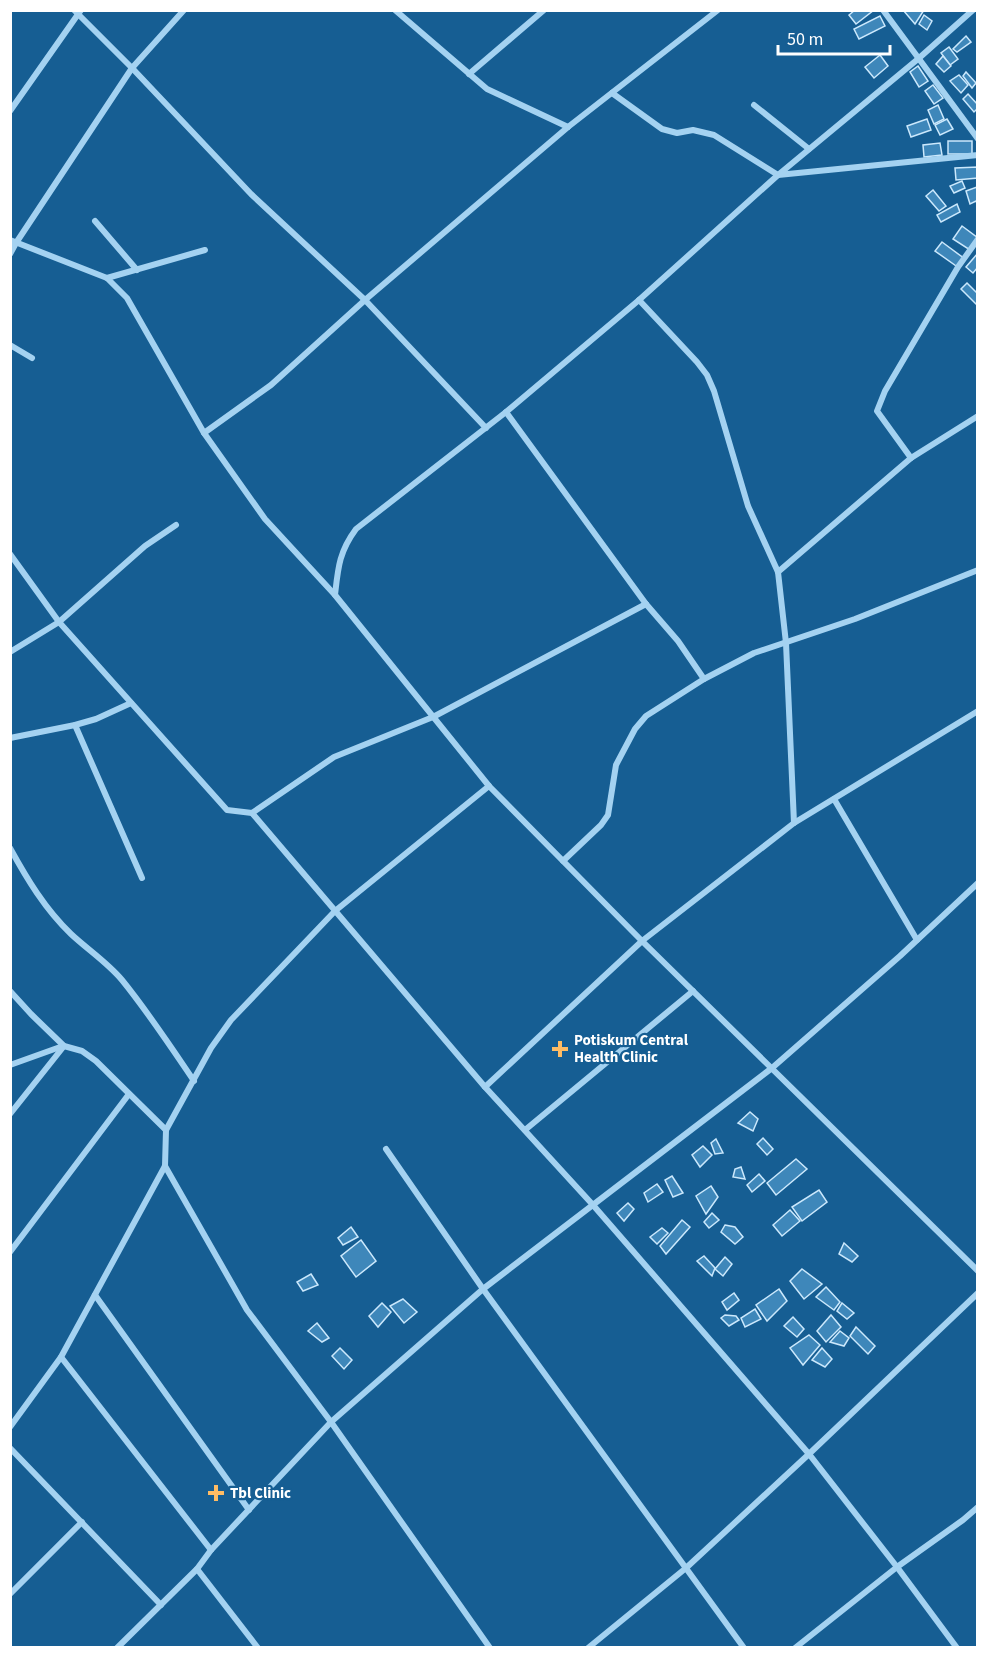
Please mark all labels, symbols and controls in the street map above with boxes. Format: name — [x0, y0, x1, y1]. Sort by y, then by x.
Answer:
scale bar — [778, 18, 890, 56]
text: 50 m — [787, 27, 823, 52]
place label: Potiskum Central Health Clinic — [574, 1030, 689, 1068]
marker: Potiskum Central Health Clinic — [551, 1040, 569, 1058]
place label: Tbl Clinic — [230, 1483, 291, 1504]
marker: Tbl Clinic — [207, 1484, 225, 1502]

